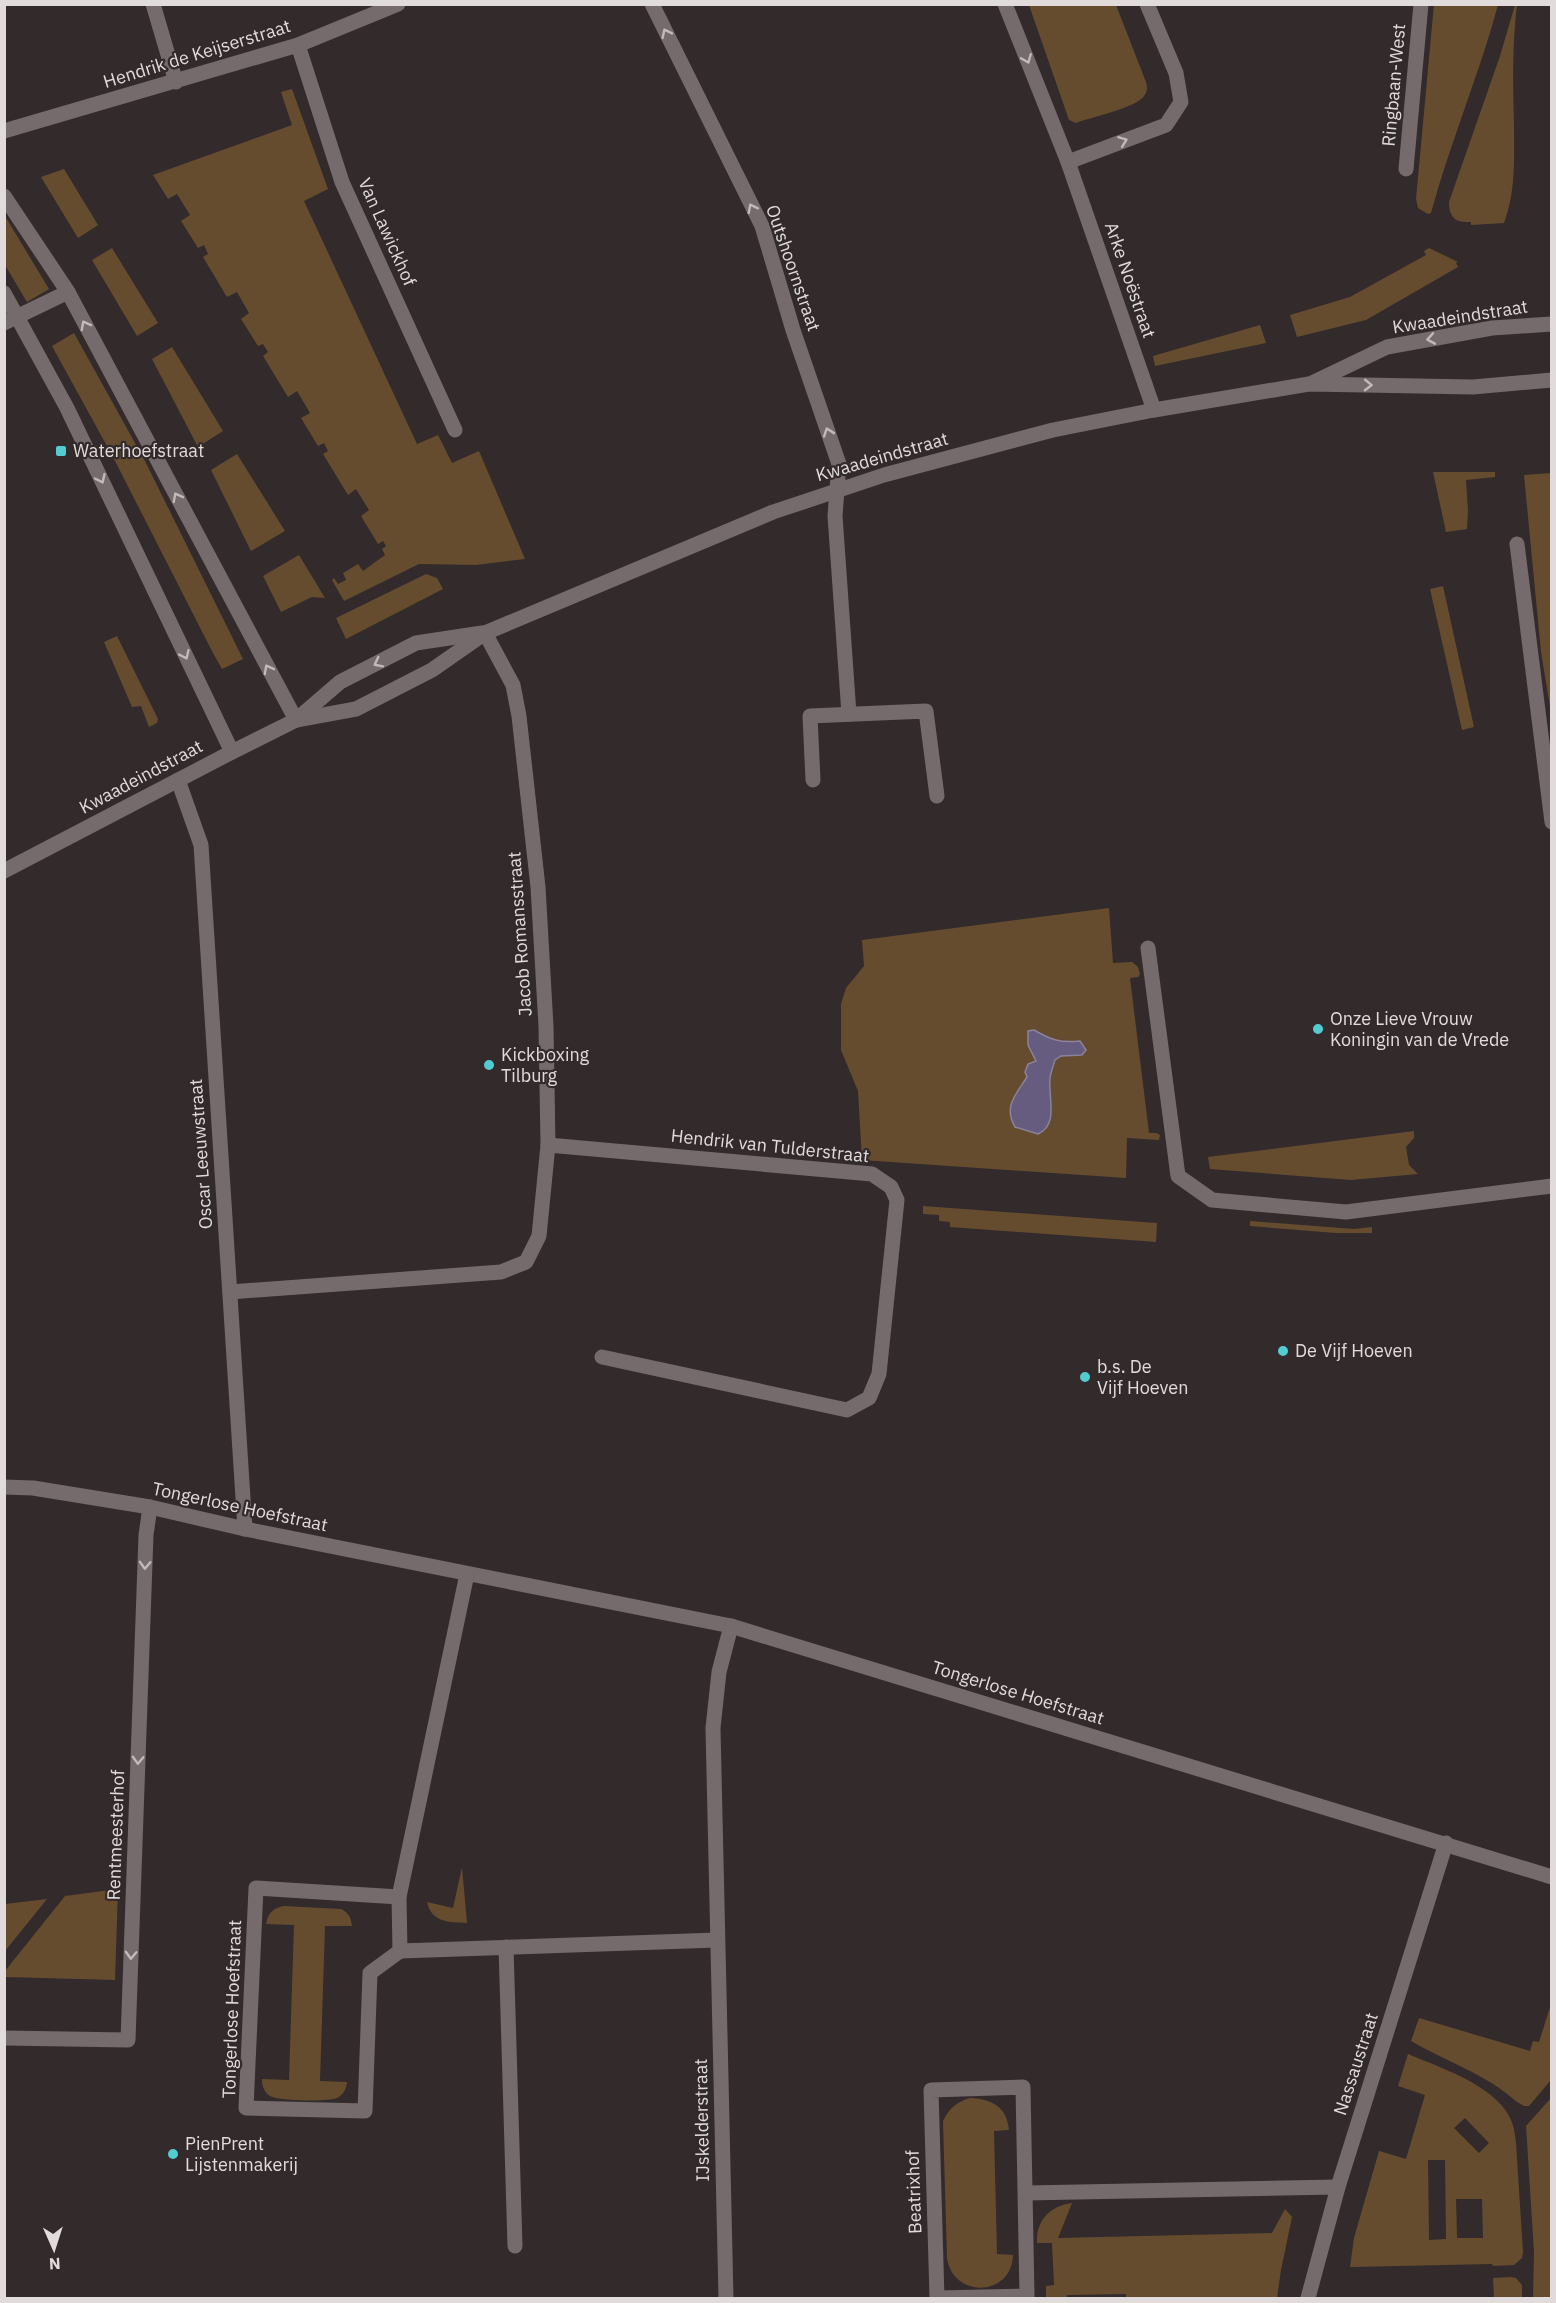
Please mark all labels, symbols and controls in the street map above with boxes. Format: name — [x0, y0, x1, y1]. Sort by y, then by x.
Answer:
street label: Hendrik de Keijserstraat — [100, 14, 293, 93]
street label: Ringbaan-West — [1377, 23, 1410, 147]
one-way arrow — [661, 28, 673, 39]
one-way arrow — [1020, 53, 1032, 64]
one-way arrow — [1117, 136, 1128, 149]
street label: Van Lawickhof — [353, 174, 422, 290]
street label: Outshoornstraat — [761, 202, 826, 334]
one-way arrow — [748, 203, 760, 214]
street label: Arke Noëstraat — [1100, 219, 1161, 341]
street label: Kwaadeindstraat — [1391, 294, 1529, 339]
one-way arrow — [81, 320, 92, 331]
one-way arrow — [1427, 333, 1436, 345]
one-way arrow — [1363, 379, 1372, 391]
street label: Kwaadeindstraat — [813, 427, 951, 486]
one-way arrow — [823, 427, 835, 438]
place label: Waterhoefstraat — [73, 439, 204, 462]
marker: Waterhoefstraat — [54, 444, 68, 458]
one-way arrow — [93, 473, 105, 484]
one-way arrow — [173, 492, 184, 503]
one-way arrow — [177, 649, 189, 660]
one-way arrow — [374, 656, 384, 667]
one-way arrow — [264, 664, 276, 675]
street label: Kwaadeindstraat — [75, 734, 206, 819]
street label: Jacob Romansstraat — [502, 851, 537, 1017]
place label: Onze Lieve Vrouw Koningin van de Vrede — [1330, 1007, 1509, 1051]
marker: Onze Lieve Vrouw Koningin van de Vrede — [1311, 1022, 1325, 1036]
place label: Kickboxing Tilburg — [501, 1043, 590, 1087]
marker: Kickboxing Tilburg — [482, 1058, 496, 1072]
street label: Oscar Leeuwstraat — [184, 1078, 217, 1230]
street label: Hendrik van Tulderstraat — [670, 1124, 870, 1167]
place label: De Vijf Hoeven — [1295, 1339, 1413, 1362]
marker: De Vijf Hoeven — [1276, 1344, 1290, 1358]
place label: b.s. De Vijf Hoeven — [1097, 1355, 1188, 1399]
marker: b.s. De Vijf Hoeven — [1078, 1370, 1092, 1384]
street label: Tongerlose Hoefstraat — [150, 1477, 330, 1536]
one-way arrow — [138, 1561, 151, 1570]
street label: Tongerlose Hoefstraat — [929, 1655, 1107, 1730]
one-way arrow — [132, 1756, 145, 1765]
street label: Rentmeesterhof — [102, 1769, 129, 1901]
street label: Tongerlose Hoefstraat — [217, 1919, 246, 2099]
one-way arrow — [125, 1950, 138, 1959]
street label: Nassaustraat — [1328, 2010, 1383, 2118]
street label: IJskelderstraat — [689, 2058, 714, 2182]
place label: PienPrent Lijstenmakerij — [185, 2132, 298, 2176]
marker: PienPrent Lijstenmakerij — [166, 2147, 180, 2161]
street label: Beatrixhof — [901, 2150, 926, 2234]
north arrow — [24, 2219, 84, 2279]
text: N — [48, 2254, 61, 2274]

